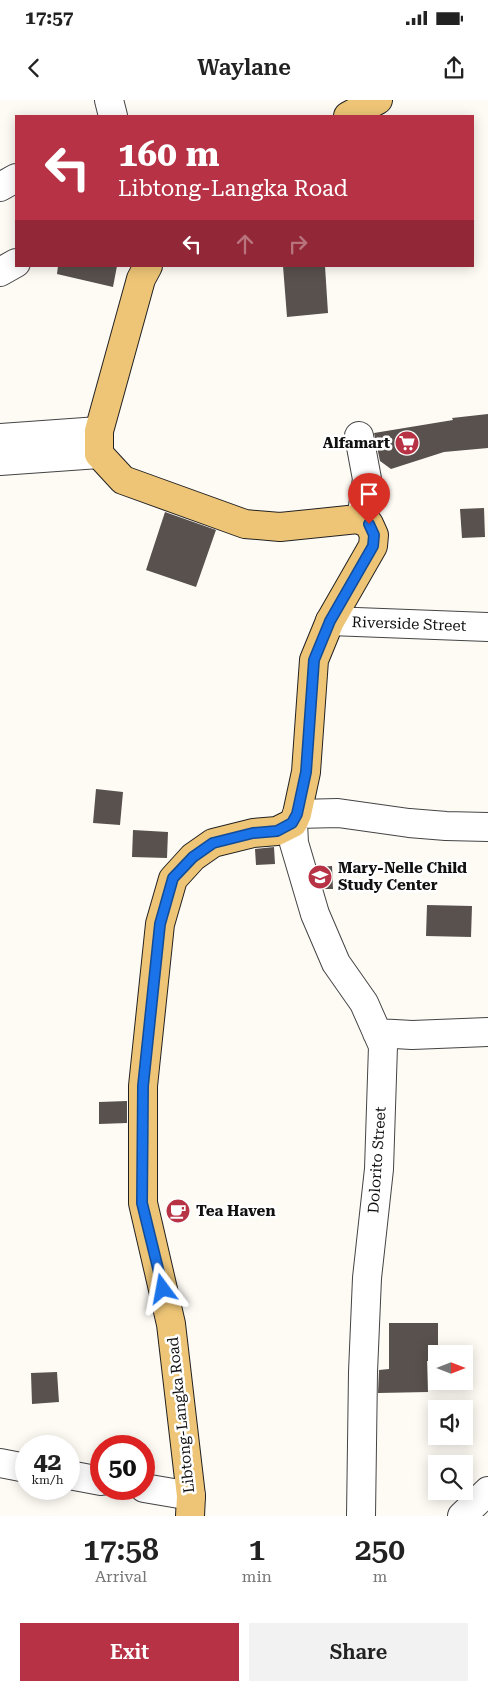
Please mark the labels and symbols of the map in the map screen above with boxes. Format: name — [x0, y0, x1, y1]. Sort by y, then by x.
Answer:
supermarket icon: Alfamart — [394, 430, 420, 456]
place label: Alfamart — [323, 434, 390, 452]
pin — [348, 473, 390, 524]
street label: Riverside Street — [351, 613, 467, 635]
place label: Mary-Nelle Child Study Center — [338, 859, 467, 894]
school or university icon: Mary-Nelle Child Study Center — [307, 864, 333, 890]
street label: Dolorito Street — [364, 1106, 390, 1214]
cafe icon: Tea Haven — [165, 1198, 191, 1224]
place label: Tea Haven — [196, 1202, 275, 1220]
position arrow — [136, 1262, 188, 1314]
street label: Libtong-Langka Road — [164, 1336, 198, 1494]
north arrow — [428, 1345, 472, 1390]
speed limit sign: 50 — [90, 1435, 155, 1500]

